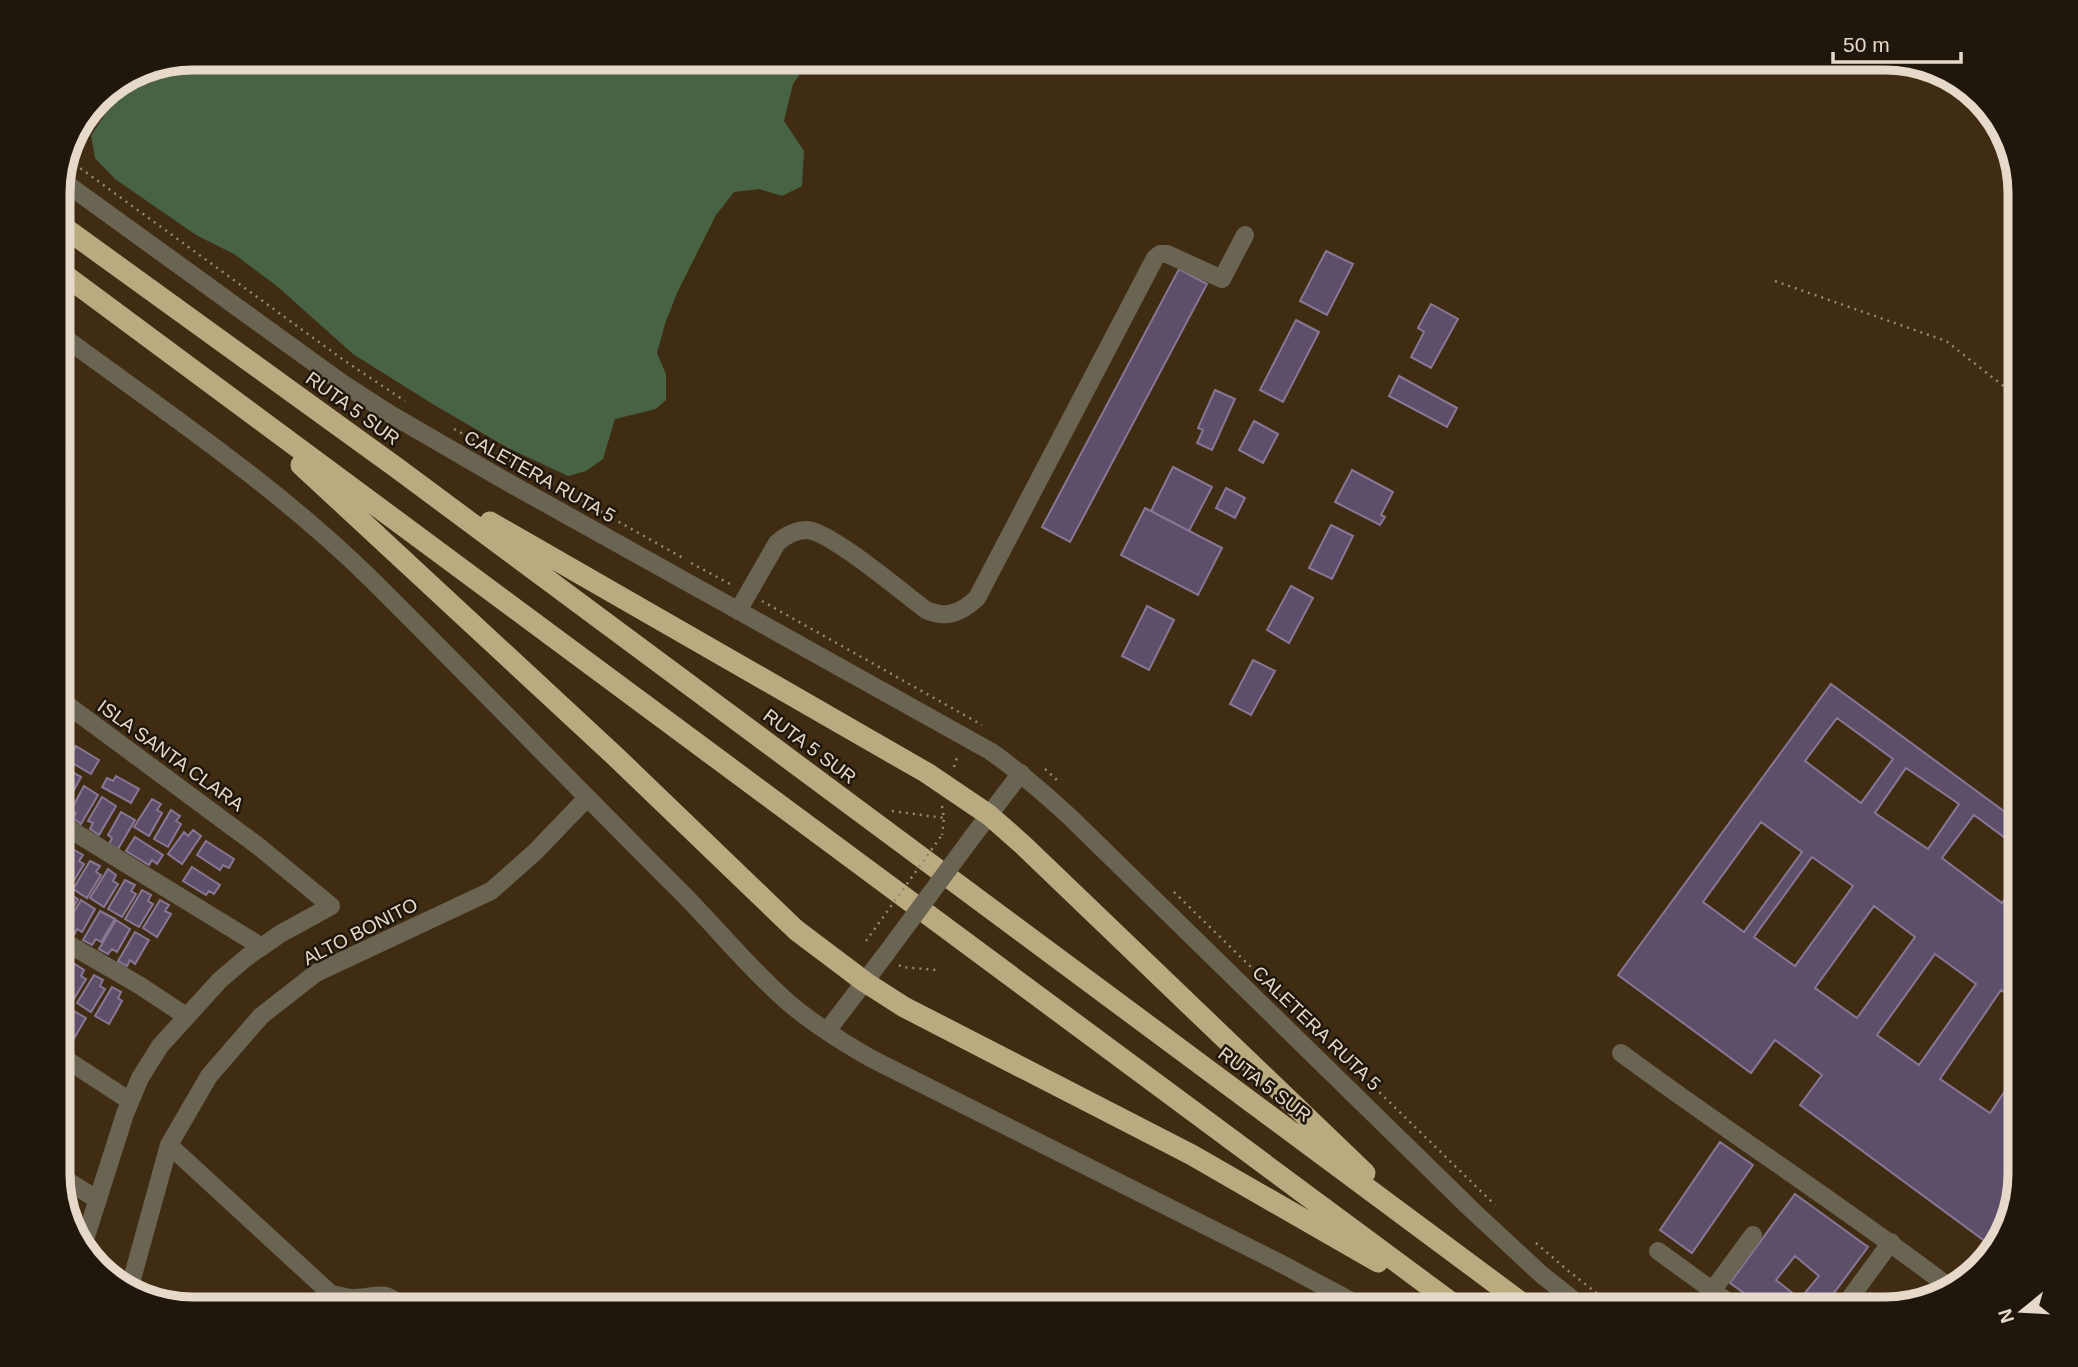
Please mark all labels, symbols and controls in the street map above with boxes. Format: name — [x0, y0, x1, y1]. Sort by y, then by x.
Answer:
scale bar — [1833, 21, 1961, 65]
text: 50 m — [1843, 33, 1890, 56]
street label: RUTA 5 SUR — [302, 367, 404, 449]
street label: CALETERA RUTA 5 — [460, 426, 619, 527]
street label: ISLA SANTA CLARA — [94, 695, 248, 816]
street label: RUTA 5 SUR — [759, 705, 860, 788]
street label: ALTO BONITO — [299, 894, 421, 969]
street label: CALETERA RUTA 5 — [1248, 962, 1385, 1095]
street label: RUTA 5 SUR — [1214, 1043, 1315, 1126]
north arrow — [1987, 1276, 2057, 1346]
text: N — [1994, 1306, 2018, 1326]

